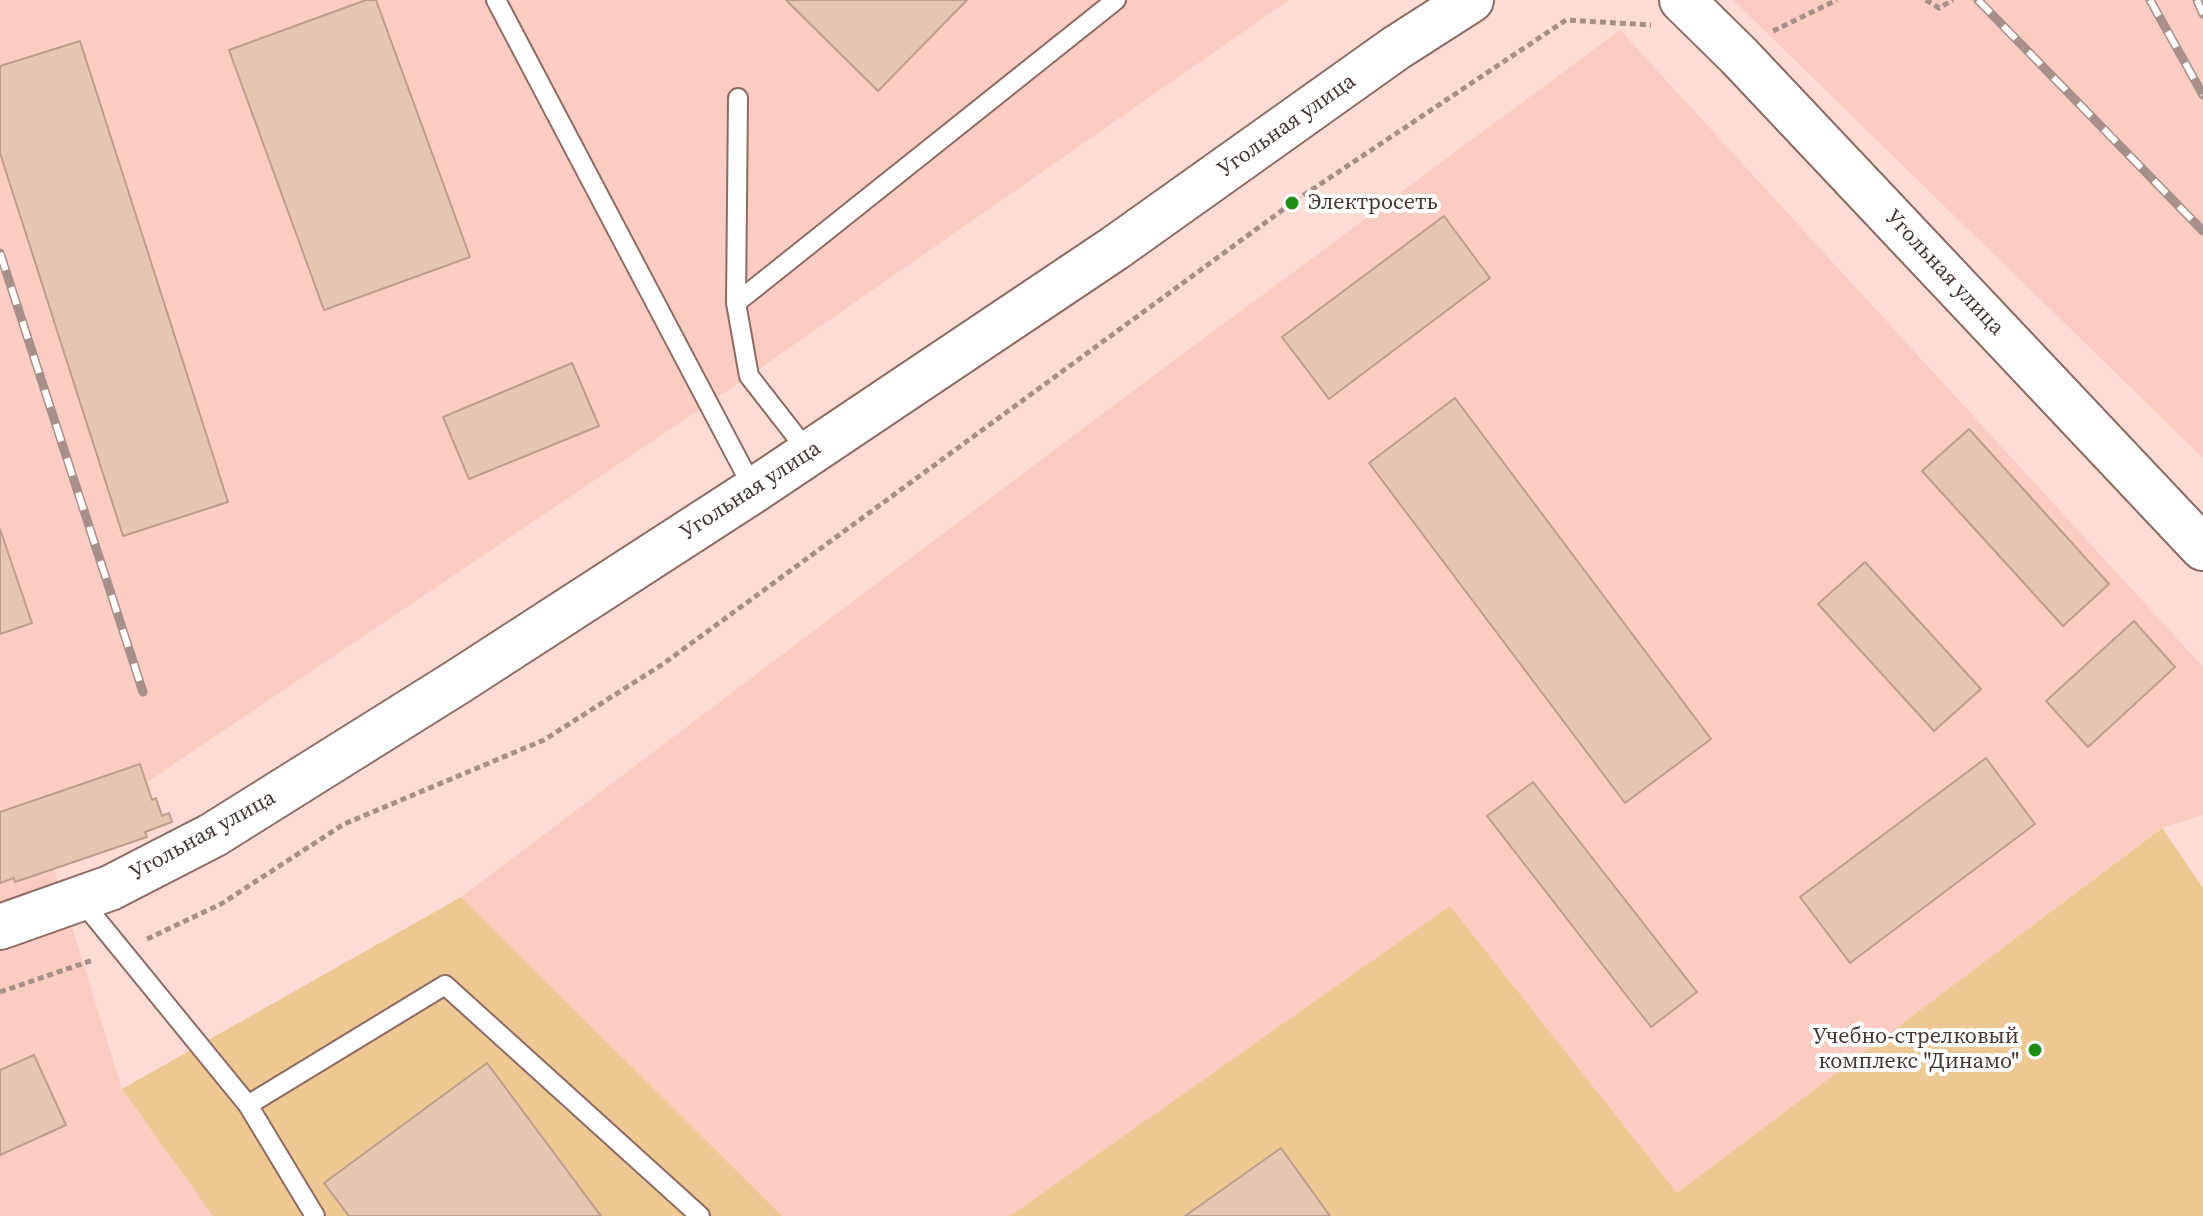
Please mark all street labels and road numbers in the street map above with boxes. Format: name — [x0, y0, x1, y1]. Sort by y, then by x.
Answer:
street label: Угольная улица — [1213, 69, 1361, 183]
street label: Угольная улица — [1879, 205, 2009, 341]
street label: Угольная улица — [676, 436, 826, 546]
street label: Угольная улица — [126, 785, 280, 887]

